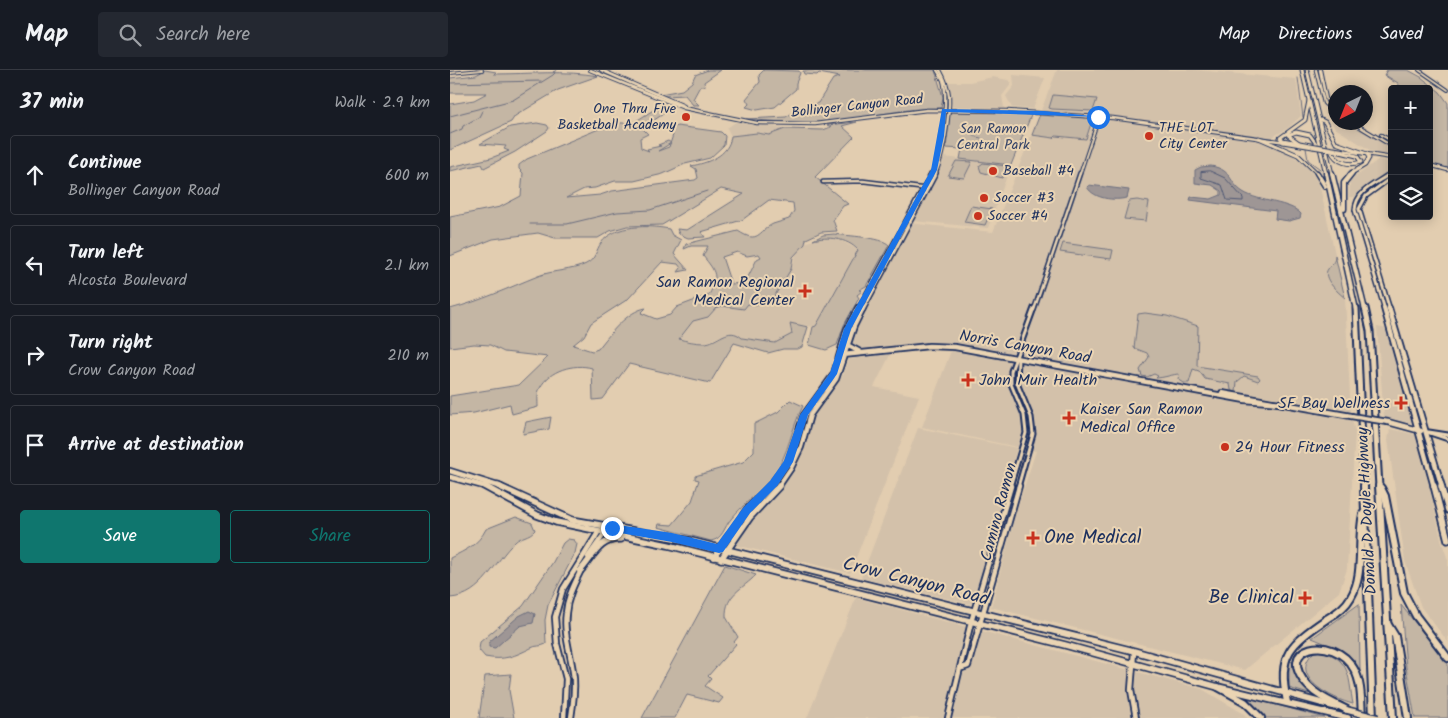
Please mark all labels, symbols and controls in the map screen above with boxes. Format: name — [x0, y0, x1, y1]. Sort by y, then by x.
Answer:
search box — [98, 12, 448, 57]
text: Map — [25, 15, 68, 54]
text: Search here — [156, 20, 250, 50]
text: Map — [1218, 20, 1250, 49]
text: Directions — [1278, 20, 1352, 49]
text: Saved — [1380, 20, 1423, 49]
icon: search — [116, 21, 144, 49]
north arrow — [1328, 85, 1373, 130]
map controls — [1388, 85, 1433, 220]
button: + — [1388, 85, 1433, 130]
text: 37 min — [20, 86, 84, 119]
street label: Bollinger Canyon Road — [790, 88, 925, 124]
text: Walk · 2.9 km — [334, 90, 430, 115]
place label: One Thru Five Basketball Academy — [558, 98, 677, 136]
route start — [1087, 106, 1110, 129]
marker: One Thru Five Basketball Academy — [680, 111, 692, 123]
place label: THE LOT City Center — [1159, 117, 1228, 155]
park label: San Ramon Central Park — [956, 118, 1030, 156]
marker: THE LOT City Center — [1143, 130, 1155, 142]
button: − — [1388, 130, 1433, 175]
text: Continue — [68, 148, 141, 178]
place label: Baseball #4 — [1003, 160, 1074, 182]
icon: ahead — [21, 161, 49, 189]
text: 600 m — [385, 163, 429, 188]
marker: Baseball #4 — [987, 165, 999, 177]
button: layers — [1388, 175, 1433, 220]
text: Bollinger Canyon Road — [68, 178, 220, 203]
place label: Soccer #3 — [994, 187, 1054, 209]
marker: Soccer #3 — [978, 192, 990, 204]
place label: Soccer #4 — [988, 205, 1048, 227]
marker: Soccer #4 — [972, 210, 984, 222]
text: Turn left — [68, 238, 143, 268]
icon: left — [21, 251, 49, 279]
text: 2.1 km — [384, 253, 429, 278]
text: Alcosta Boulevard — [68, 268, 187, 293]
place label: San Ramon Regional Medical Center — [656, 270, 796, 313]
marker: San Ramon Regional Medical Center — [798, 284, 812, 298]
street label: Norris Canyon Road — [957, 323, 1094, 371]
text: Turn right — [68, 328, 153, 358]
icon: right — [21, 341, 49, 369]
text: 210 m — [388, 343, 429, 368]
text: Crow Canyon Road — [68, 358, 195, 383]
place label: John Muir Health — [979, 368, 1097, 393]
marker: John Muir Health — [961, 373, 975, 387]
place label: SF Bay Wellness — [1278, 391, 1390, 416]
marker: SF Bay Wellness — [1394, 396, 1408, 410]
place label: Kaiser San Ramon Medical Office — [1080, 397, 1203, 440]
marker: Kaiser San Ramon Medical Office — [1062, 411, 1076, 425]
street label: Donald D Doyle Highway — [1350, 426, 1384, 595]
text: Arrive at destination — [68, 430, 244, 460]
icon: arrive — [21, 431, 49, 459]
place label: 24 Hour Fitness — [1235, 435, 1345, 460]
marker: 24 Hour Fitness — [1219, 441, 1231, 453]
street label: Camino Ramon — [974, 460, 1024, 564]
button: Save — [20, 510, 220, 563]
button: Share — [230, 510, 430, 563]
route end — [601, 517, 624, 540]
place label: One Medical — [1044, 523, 1142, 553]
marker: One Medical — [1026, 531, 1040, 545]
street label: Crow Canyon Road — [839, 549, 993, 615]
place label: Be Clinical — [1208, 583, 1294, 613]
marker: Be Clinical — [1298, 591, 1312, 605]

